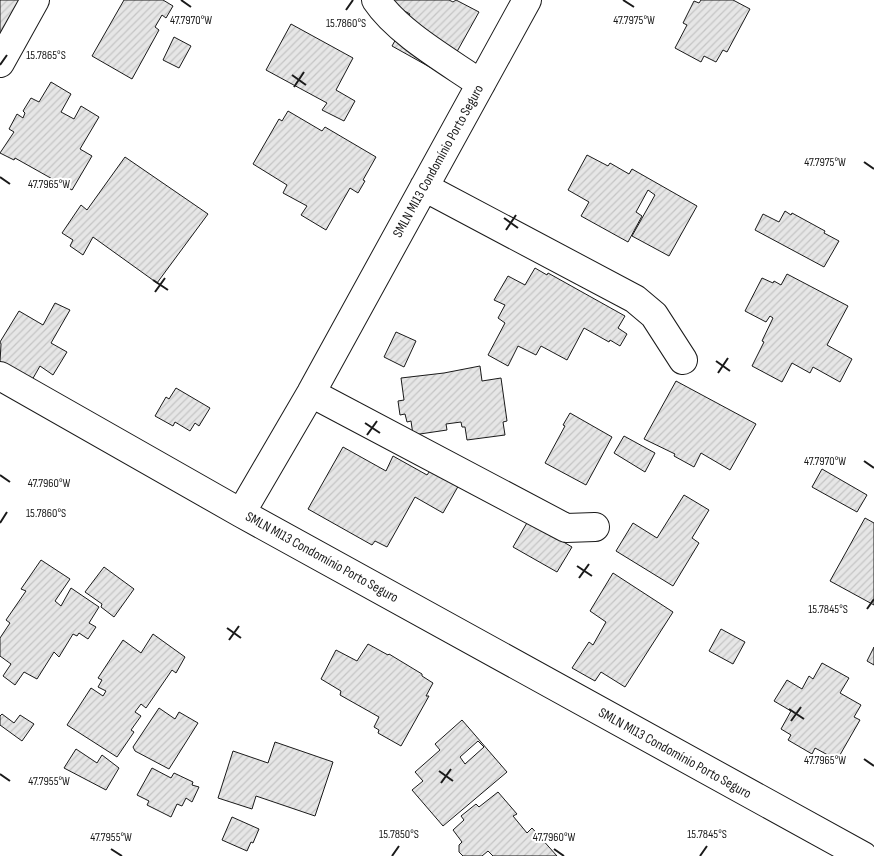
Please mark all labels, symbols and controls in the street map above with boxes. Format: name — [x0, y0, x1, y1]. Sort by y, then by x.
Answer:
text: 47.7970°W — [170, 13, 212, 28]
text: 47.7975°W — [613, 13, 655, 28]
text: 15.7860°S — [326, 16, 366, 31]
text: 15.7865°S — [26, 48, 66, 63]
street label: SMLN MI13 Condomínio Porto Seguro — [389, 81, 487, 240]
text: 47.7975°W — [804, 155, 846, 170]
text: 47.7965°W — [28, 177, 70, 192]
text: 47.7970°W — [804, 454, 846, 469]
text: 47.7960°W — [28, 476, 71, 491]
text: 15.7860°S — [26, 506, 66, 521]
street label: SMLN MI13 Condomínio Porto Seguro — [243, 508, 402, 606]
text: 15.7845°S — [808, 602, 848, 617]
street label: SMLN MI13 Condomínio Porto Seguro — [596, 704, 755, 802]
text: 47.7965°W — [804, 753, 846, 768]
text: 47.7955°W — [28, 774, 70, 789]
text: 15.7850°S — [379, 827, 419, 842]
text: 15.7845°S — [687, 827, 727, 842]
text: 47.7955°W — [90, 830, 132, 845]
text: 47.7960°W — [533, 830, 576, 845]

